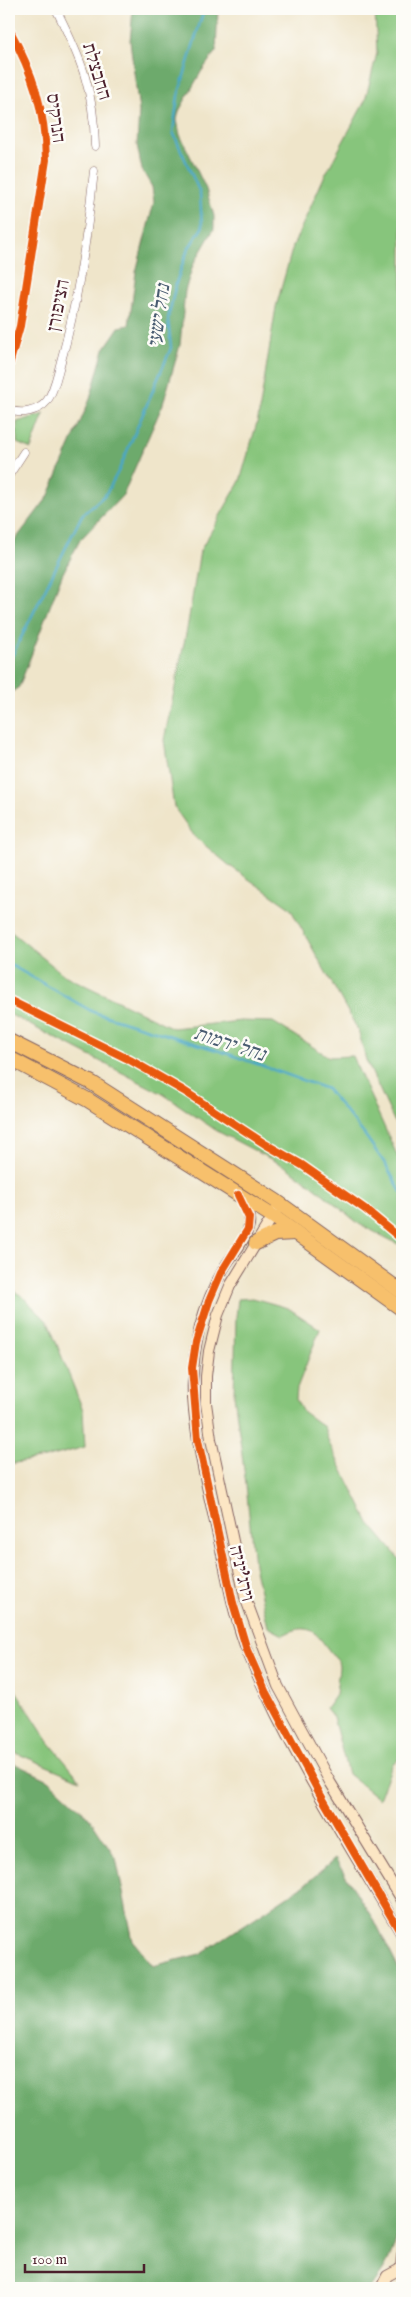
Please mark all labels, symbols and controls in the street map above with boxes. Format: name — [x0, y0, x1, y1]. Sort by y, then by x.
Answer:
street label: החבצלת — [76, 40, 116, 103]
street label: הנרקיס — [40, 92, 70, 144]
street label: הציפורן — [42, 277, 76, 333]
water label: נחל ישעי — [143, 281, 177, 350]
water label: נחל ירמות — [191, 1021, 270, 1068]
street label: וירג'יניה — [223, 1543, 259, 1604]
scale bar — [25, 2242, 144, 2274]
text: 100 m — [32, 2250, 68, 2269]

